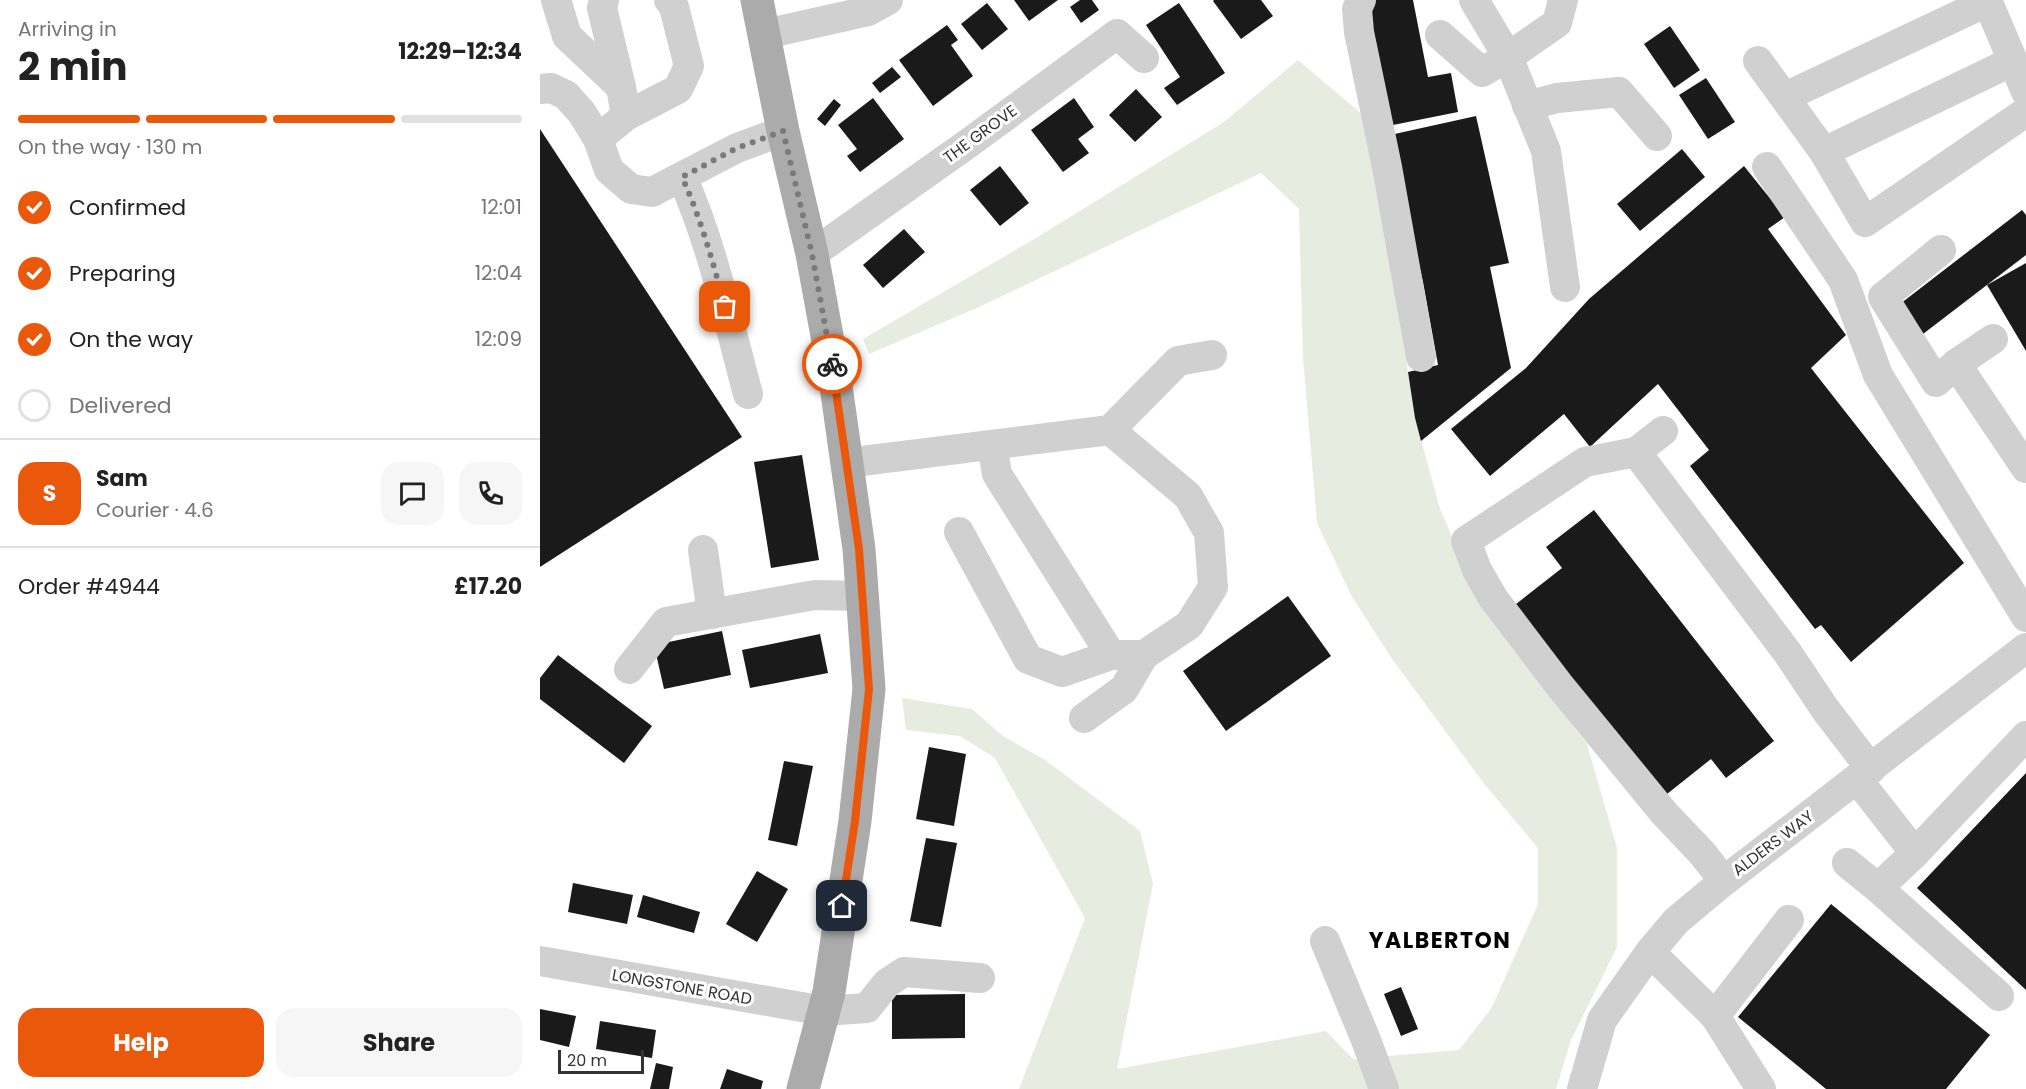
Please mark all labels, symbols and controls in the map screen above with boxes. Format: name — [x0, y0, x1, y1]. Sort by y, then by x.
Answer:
text: Arriving in — [18, 15, 117, 43]
text: 12:29–12:34 — [398, 36, 522, 67]
text: 2 min — [18, 39, 128, 94]
street label: THE GROVE — [938, 99, 1022, 169]
text: On the way · 130 m — [18, 133, 202, 161]
icon: check — [18, 191, 51, 224]
text: Confirmed — [69, 192, 186, 223]
text: 12:01 — [481, 193, 522, 221]
icon: check — [18, 257, 51, 290]
text: Preparing — [69, 258, 176, 289]
text: 12:04 — [475, 259, 522, 287]
pin — [699, 281, 750, 332]
icon: bag — [708, 290, 741, 323]
icon: check — [18, 323, 51, 356]
text: On the way — [69, 324, 193, 355]
text: 12:09 — [475, 325, 522, 353]
courier — [802, 334, 862, 394]
icon: bike — [816, 348, 849, 381]
text: Delivered — [69, 390, 172, 421]
button: chat — [381, 462, 444, 525]
button: phone — [459, 462, 522, 525]
text: Sam — [96, 463, 148, 494]
text: S — [43, 478, 56, 509]
text: Courier · 4.6 — [96, 496, 214, 524]
text: Order #4944 — [18, 571, 160, 602]
text: £17.20 — [454, 571, 522, 602]
street label: ALDERS WAY — [1728, 804, 1819, 881]
pin — [816, 880, 867, 931]
icon: home — [825, 889, 858, 922]
district label: YALBERTON — [1369, 925, 1511, 956]
street label: LONGSTONE ROAD — [610, 963, 754, 1011]
button: Help — [18, 1008, 264, 1077]
button: Share — [276, 1008, 522, 1077]
scale bar — [558, 1047, 644, 1074]
text: 20 m — [567, 1049, 607, 1072]

